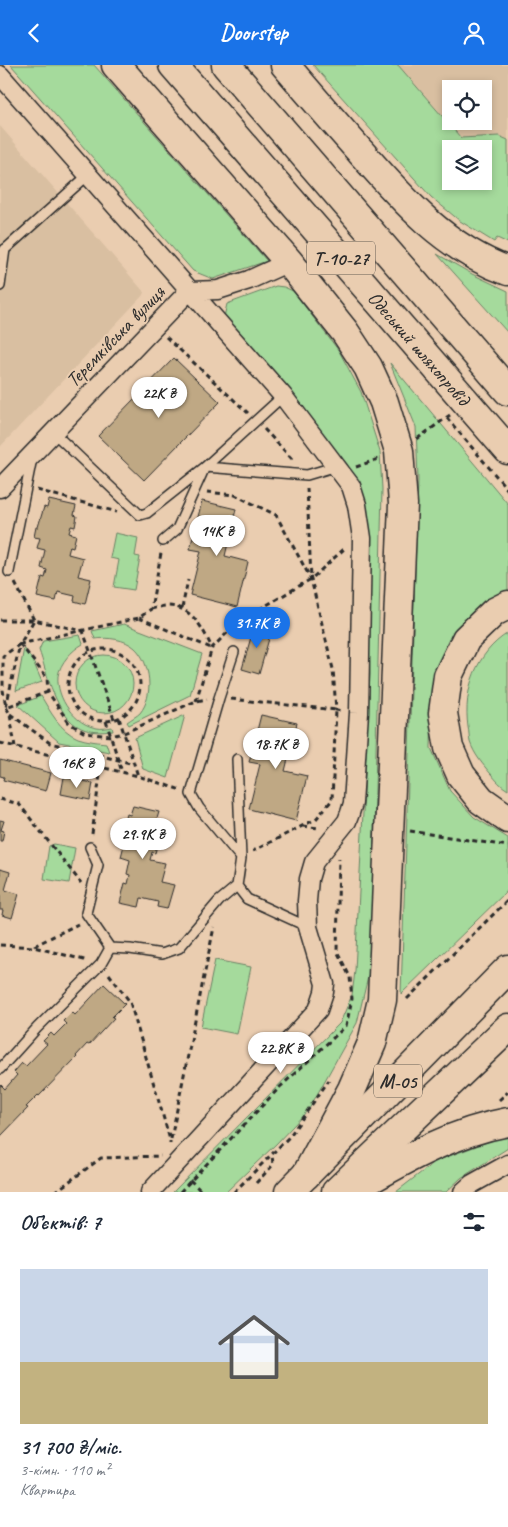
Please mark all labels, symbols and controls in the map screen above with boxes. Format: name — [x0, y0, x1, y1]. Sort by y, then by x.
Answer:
icon: back — [20, 19, 48, 47]
text: Doorstep — [220, 19, 288, 47]
icon: person — [460, 19, 488, 47]
map controls — [442, 80, 492, 190]
button: locate — [442, 80, 492, 130]
button: layers — [442, 140, 492, 190]
road number: Т-10-27 — [307, 242, 375, 275]
street label: Теремківська вулиця — [60, 280, 171, 393]
street label: Одеський шляхопровід — [362, 286, 477, 412]
pin: 22K ₴ — [124, 377, 194, 419]
text: 22K ₴ — [142, 383, 176, 403]
pin: 14K ₴ — [182, 515, 252, 557]
text: 14K ₴ — [200, 521, 234, 541]
pin: 31.7K ₴ — [211, 607, 303, 649]
text: 31.7K ₴ — [235, 613, 279, 633]
pin: 18.7K ₴ — [230, 727, 322, 770]
text: 18.7K ₴ — [254, 734, 298, 754]
pin: 16K ₴ — [42, 747, 112, 789]
text: 16K ₴ — [60, 753, 94, 773]
pin: 29.9K ₴ — [97, 817, 189, 860]
text: 29.9K ₴ — [121, 824, 165, 844]
pin: 22.8K ₴ — [235, 1031, 327, 1074]
text: 22.8K ₴ — [259, 1038, 303, 1058]
road number: М-05 — [374, 1064, 422, 1097]
icon: filters — [460, 1208, 488, 1236]
text: Об’єктів: 7 — [20, 1209, 101, 1235]
icon: home — [209, 1302, 299, 1392]
text: 31 700 ₴/міс. — [20, 1434, 121, 1460]
text: 3-кімн. · 110 m² — [20, 1460, 110, 1480]
text: Квартира — [20, 1480, 75, 1500]

